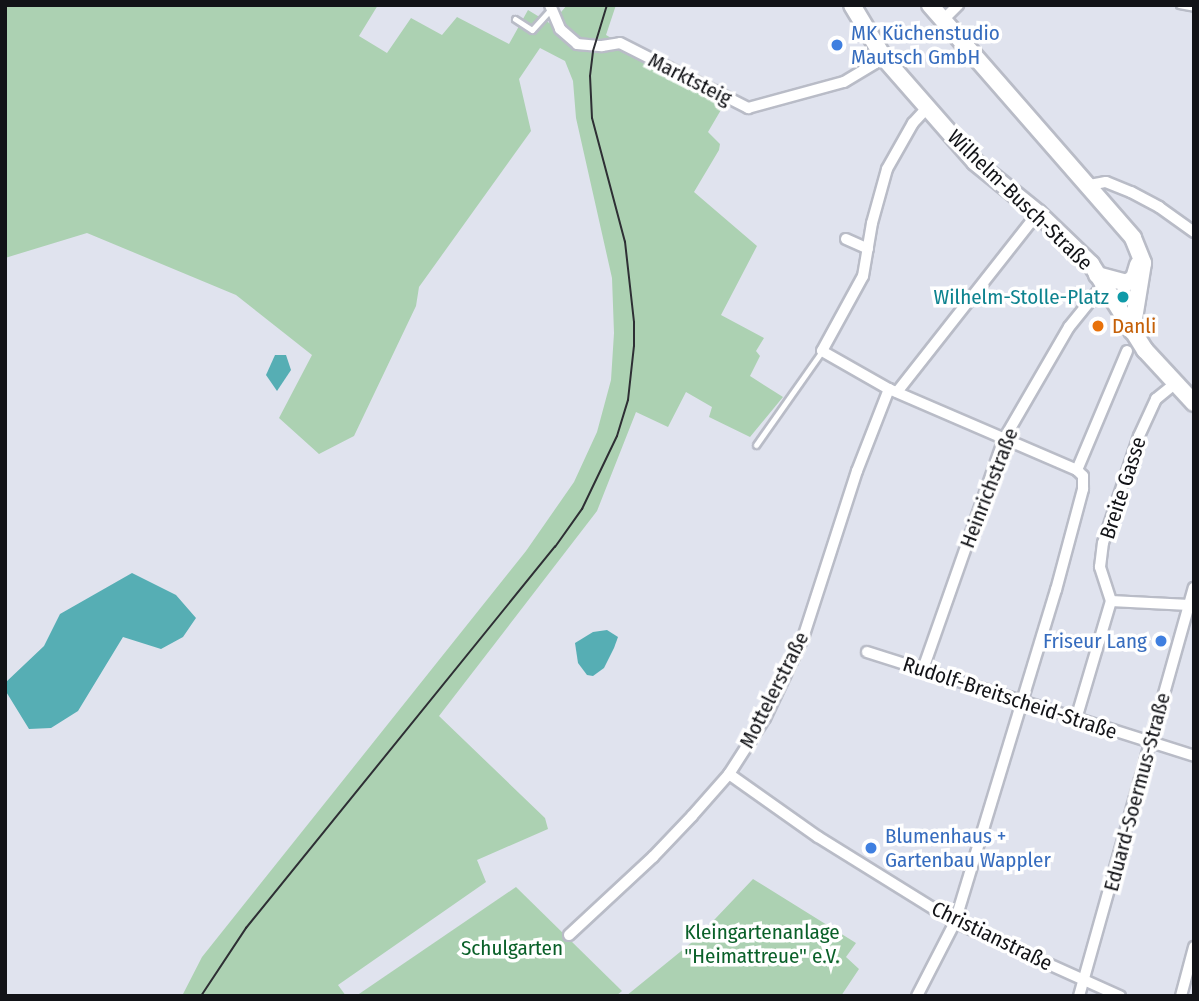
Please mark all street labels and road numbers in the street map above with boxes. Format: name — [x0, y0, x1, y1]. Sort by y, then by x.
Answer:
street label: Marktsteig — [644, 47, 736, 111]
street label: Wilhelm-Busch-Straße — [942, 124, 1098, 276]
street label: Heinrichstraße — [955, 424, 1023, 552]
street label: Breite Gasse — [1095, 434, 1151, 542]
street label: Mottelerstraße — [734, 628, 814, 752]
street label: Rudolf-Breitscheid-Straße — [900, 651, 1120, 745]
street label: Eduard-Soermus-Straße — [1098, 690, 1176, 894]
street label: Christianstraße — [928, 896, 1056, 976]

